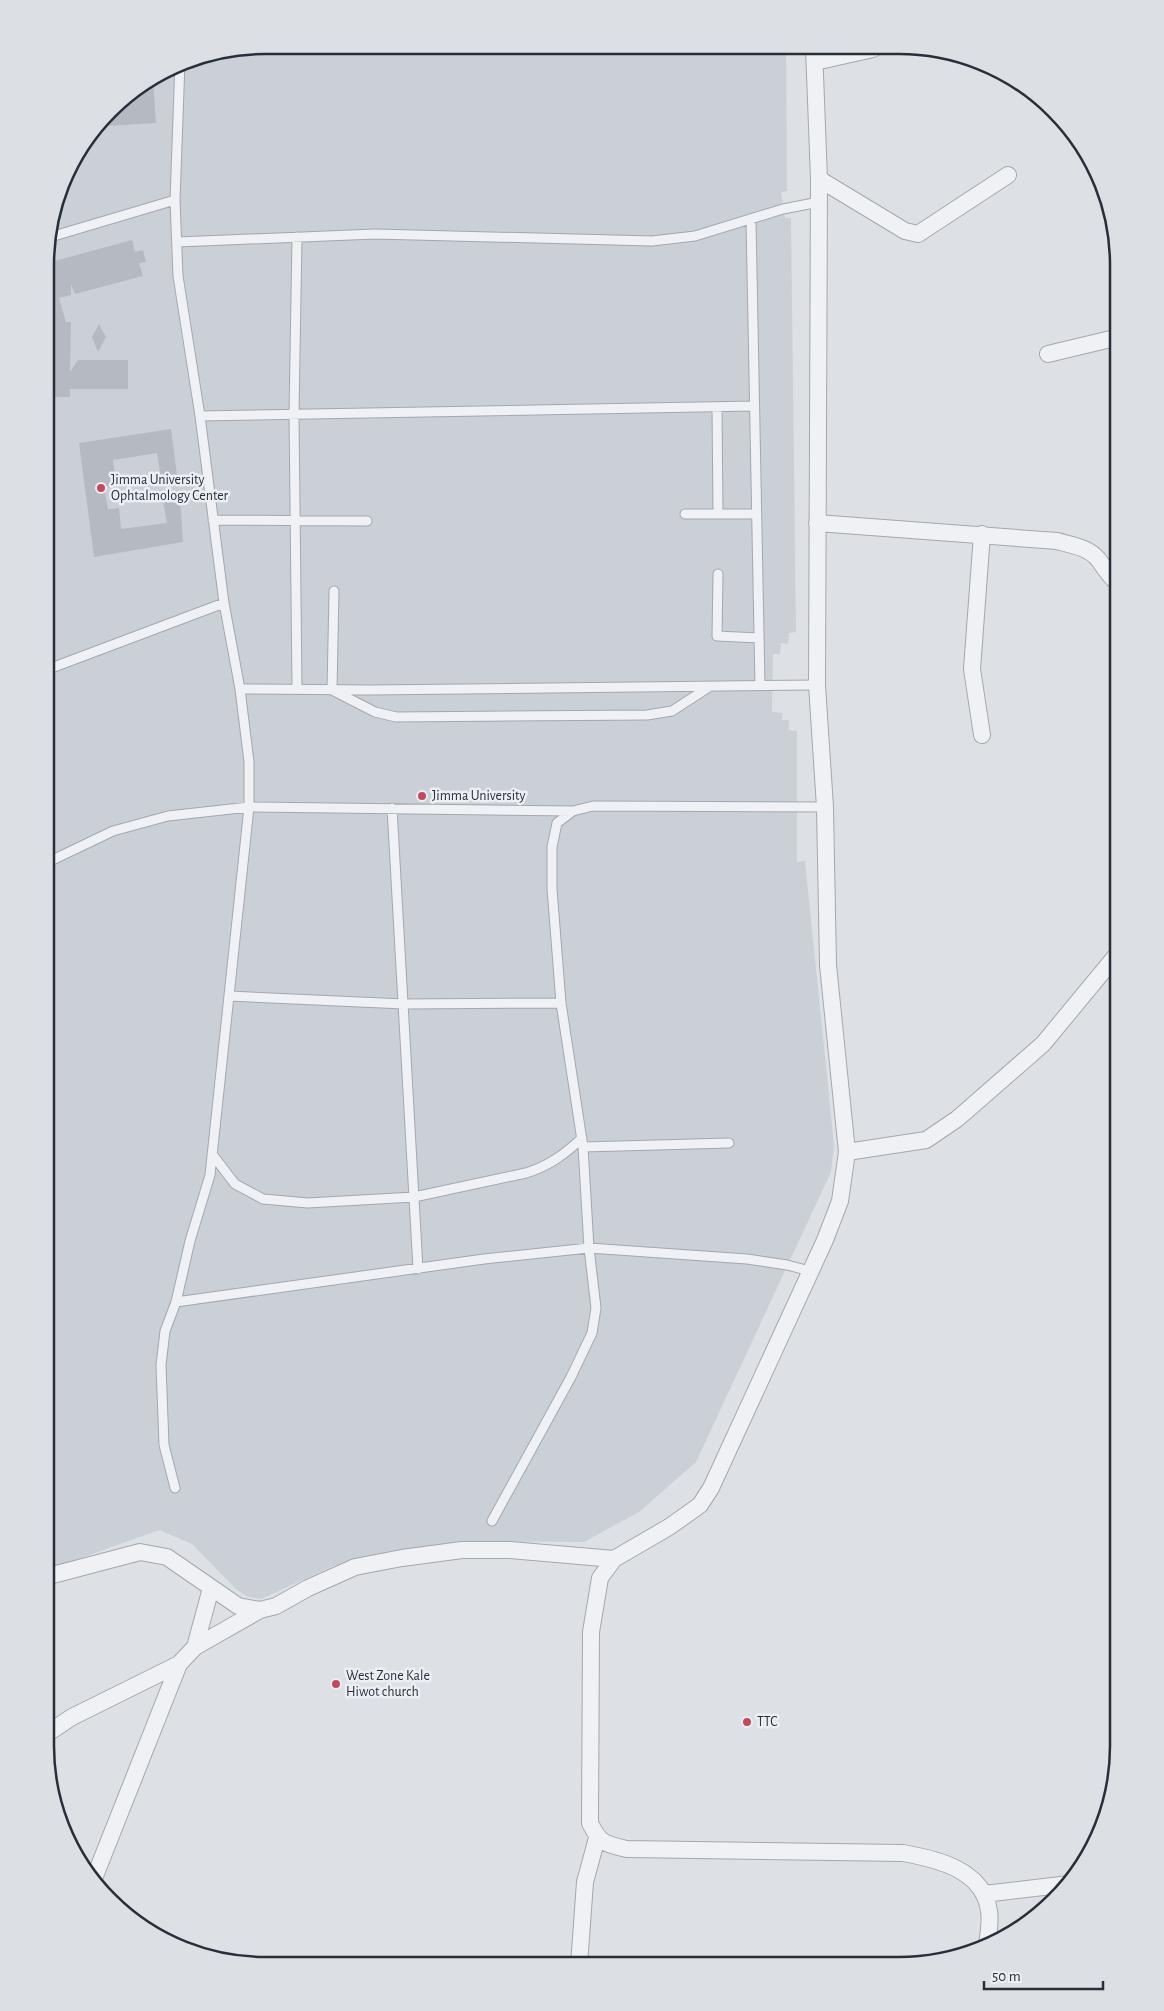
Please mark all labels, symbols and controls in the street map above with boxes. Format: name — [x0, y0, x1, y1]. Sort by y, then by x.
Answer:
place label: Jimma University Ophtalmology Center — [111, 473, 229, 503]
marker: Jimma University Ophtalmology Center — [95, 482, 107, 494]
place label: Jimma University — [432, 789, 526, 803]
marker: Jimma University — [416, 790, 428, 802]
place label: West Zone Kale Hiwot church — [346, 1669, 430, 1699]
marker: West Zone Kale Hiwot church — [330, 1678, 342, 1690]
place label: TTC — [757, 1715, 777, 1729]
marker: TTC — [741, 1716, 753, 1728]
scale bar — [984, 1958, 1103, 1990]
text: 50 m — [992, 1969, 1021, 1984]

